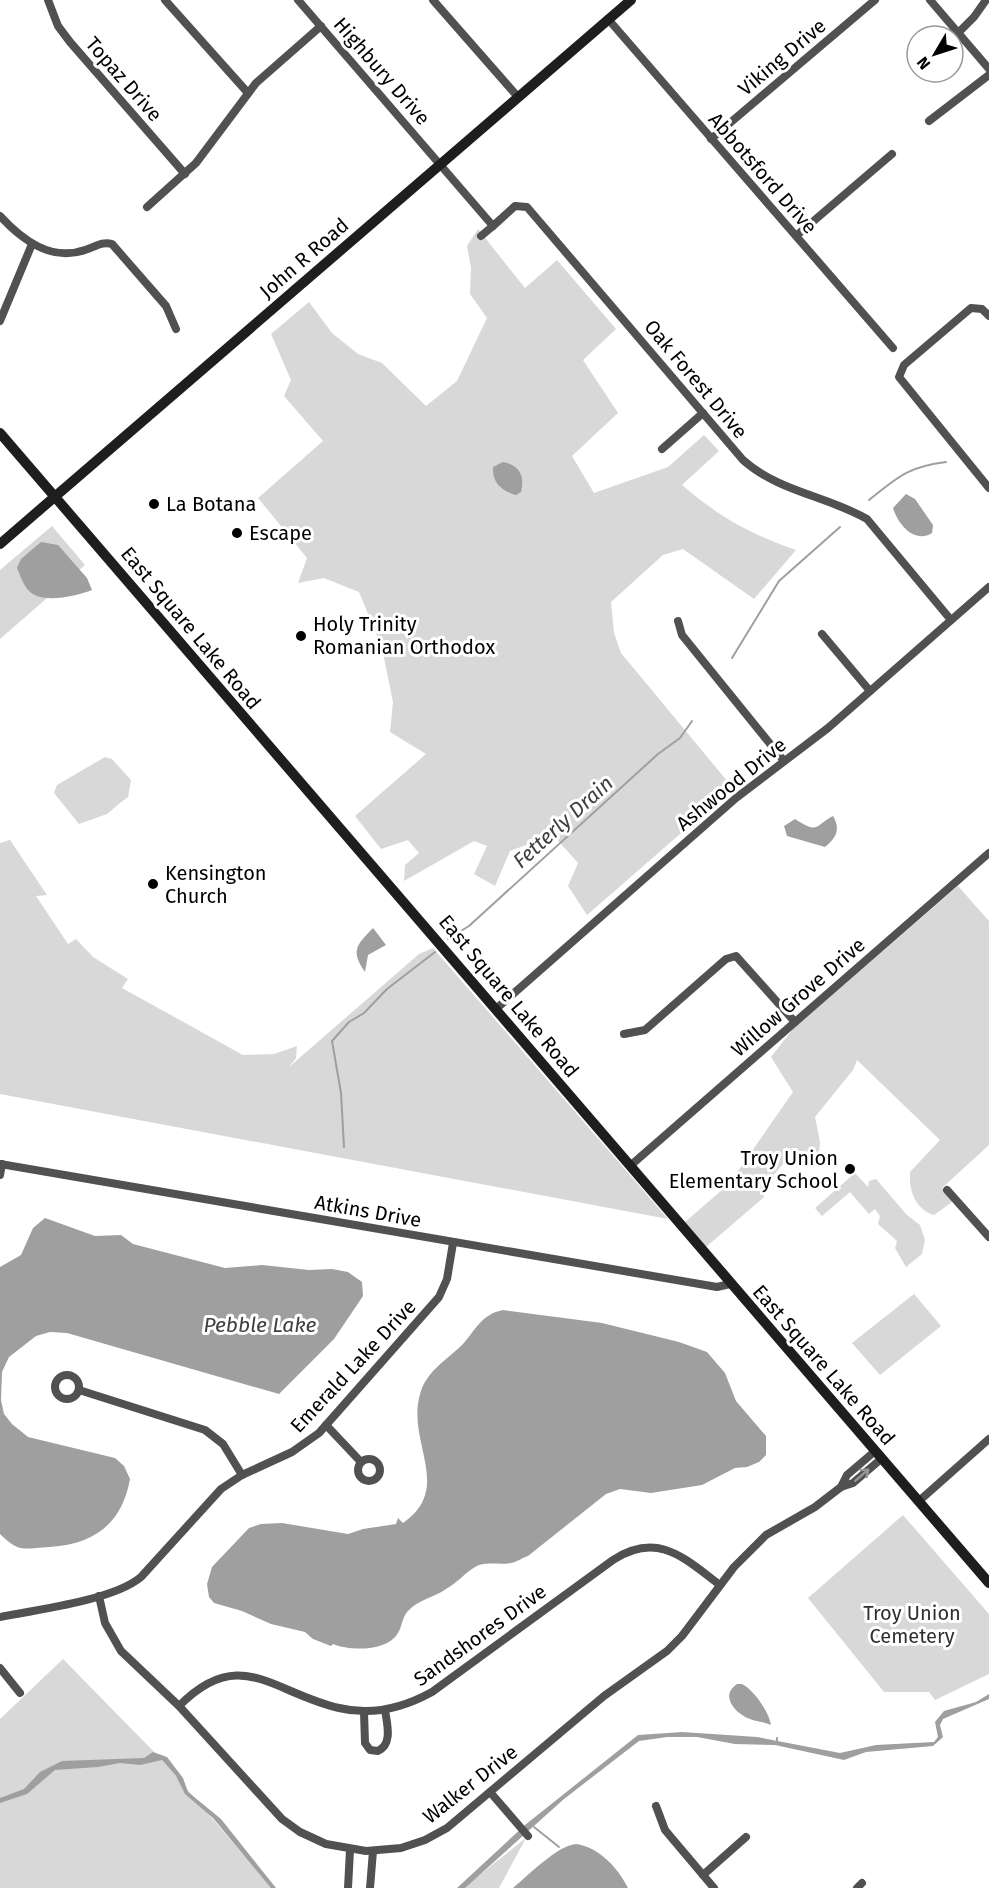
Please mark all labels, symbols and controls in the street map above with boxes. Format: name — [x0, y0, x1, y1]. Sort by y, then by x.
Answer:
street label: Highbury Drive — [329, 12, 435, 130]
street label: Viking Drive — [733, 13, 831, 101]
north arrow — [905, 24, 965, 84]
street label: Topaz Drive — [81, 32, 167, 126]
text: N — [913, 53, 934, 73]
street label: Abbotsford Drive — [704, 107, 822, 239]
street label: John R Road — [255, 213, 353, 303]
street label: Oak Forest Drive — [639, 315, 753, 443]
place label: La Botana — [166, 492, 256, 516]
marker: La Botana — [147, 497, 161, 511]
place label: Escape — [249, 521, 312, 545]
marker: Escape — [230, 526, 244, 540]
street label: East Square Lake Road — [116, 542, 266, 714]
place label: Holy Trinity Romanian Orthodox — [313, 612, 495, 659]
marker: Holy Trinity Romanian Orthodox — [294, 629, 308, 643]
street label: Ashwood Drive — [671, 732, 791, 836]
water label: Fetterly Drain — [508, 770, 618, 874]
place label: Kensington Church — [165, 861, 267, 908]
marker: Kensington Church — [146, 877, 160, 891]
street label: East Square Lake Road — [434, 910, 584, 1082]
street label: Willow Grove Drive — [726, 932, 870, 1062]
place label: Troy Union Elementary School — [669, 1146, 838, 1193]
marker: Troy Union Elementary School — [843, 1162, 857, 1176]
street label: Atkins Drive — [313, 1190, 423, 1232]
street label: East Square Lake Road — [748, 1280, 900, 1450]
street label: Emerald Lake Drive — [285, 1295, 421, 1437]
water label: Pebble Lake — [204, 1312, 317, 1338]
one-way arrow — [854, 1468, 869, 1482]
street label: Sandshores Drive — [409, 1579, 551, 1691]
park label: Troy Union Cemetery — [863, 1601, 961, 1648]
street label: Walker Drive — [418, 1740, 522, 1828]

